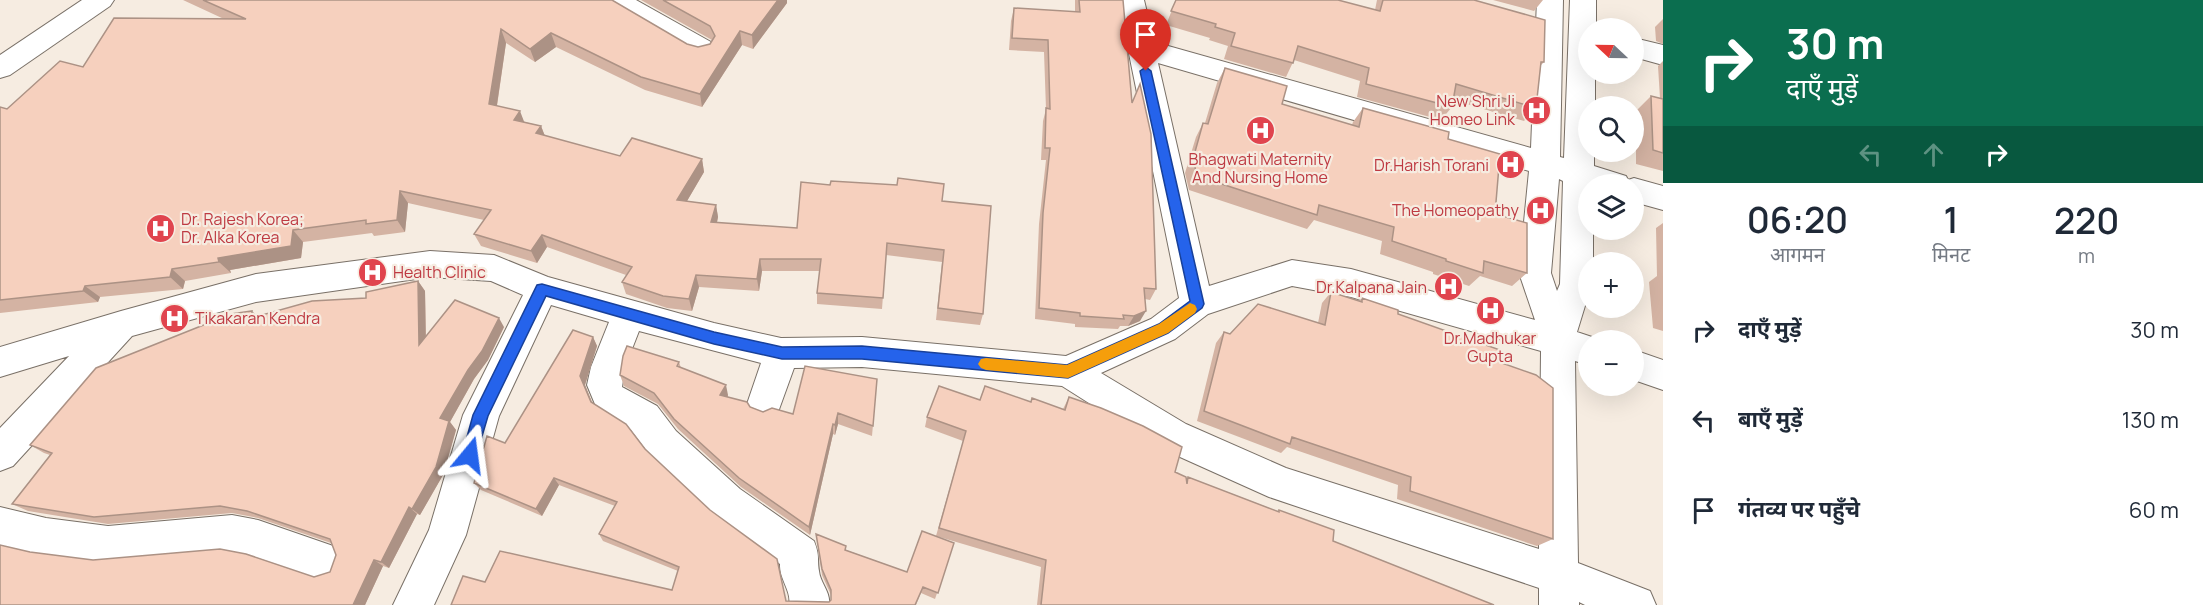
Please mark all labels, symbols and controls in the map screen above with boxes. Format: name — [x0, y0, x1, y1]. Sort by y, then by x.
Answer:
pin — [1120, 9, 1171, 71]
text: 30 m — [1786, 14, 1884, 72]
icon: arrive — [1129, 18, 1162, 51]
north arrow — [1578, 18, 1644, 84]
map controls — [1578, 18, 1644, 396]
icon: right — [1687, 24, 1765, 102]
text: दाएँ मुड़ें — [1786, 69, 1858, 106]
place label: New Shri Ji Homeo Link — [1430, 90, 1516, 130]
hospital icon: New Shri Ji Homeo Link — [1520, 94, 1552, 126]
button: search — [1578, 96, 1644, 162]
hospital icon: Bhagwati Maternity And Nursing Home — [1244, 115, 1276, 147]
icon: left — [1854, 138, 1887, 171]
icon: ahead — [1917, 138, 1950, 171]
icon: right — [1980, 138, 2013, 171]
place label: Bhagwati Maternity And Nursing Home — [1188, 148, 1332, 188]
hospital icon: Dr.Harish Torani — [1494, 149, 1526, 181]
place label: Dr.Harish Torani — [1374, 154, 1489, 176]
button: layers — [1578, 174, 1644, 240]
hospital icon: The Homeopathy — [1524, 194, 1556, 226]
text: 06:20 — [1747, 195, 1848, 244]
text: 1 — [1943, 195, 1959, 244]
text: 220 — [2054, 196, 2119, 245]
place label: The Homeopathy — [1392, 199, 1520, 221]
place label: Dr. Rajesh Korea; Dr. Alka Korea — [181, 208, 304, 248]
hospital icon: Dr. Rajesh Korea; Dr. Alka Korea — [144, 212, 176, 244]
text: आगमन — [1770, 241, 1825, 268]
text: मिनट — [1932, 241, 1970, 268]
text: m — [2078, 242, 2095, 269]
button: + — [1578, 252, 1644, 318]
hospital icon: Health Clinic — [356, 256, 388, 288]
place label: Health Clinic — [393, 261, 486, 283]
hospital icon: Dr.Kalpana Jain — [1432, 271, 1464, 303]
place label: Dr.Kalpana Jain — [1316, 276, 1427, 298]
hospital icon: Dr.Madhukar Gupta — [1474, 294, 1506, 326]
hospital icon: Tikakaran Kendra — [158, 302, 190, 334]
place label: Tikakaran Kendra — [195, 307, 320, 329]
icon: right — [1687, 314, 1720, 347]
text: दाएँ मुड़ें — [1738, 314, 1801, 344]
text: 30 m — [2130, 315, 2179, 345]
place label: Dr.Madhukar Gupta — [1444, 327, 1537, 367]
button: − — [1578, 330, 1644, 396]
icon: left — [1687, 404, 1720, 437]
text: बाएँ मुड़ें — [1738, 404, 1803, 434]
text: 130 m — [2122, 405, 2179, 435]
position arrow — [438, 423, 502, 487]
icon: arrive — [1687, 494, 1720, 527]
text: गंतव्य पर पहुँचे — [1738, 494, 1860, 524]
text: 60 m — [2129, 495, 2179, 525]

